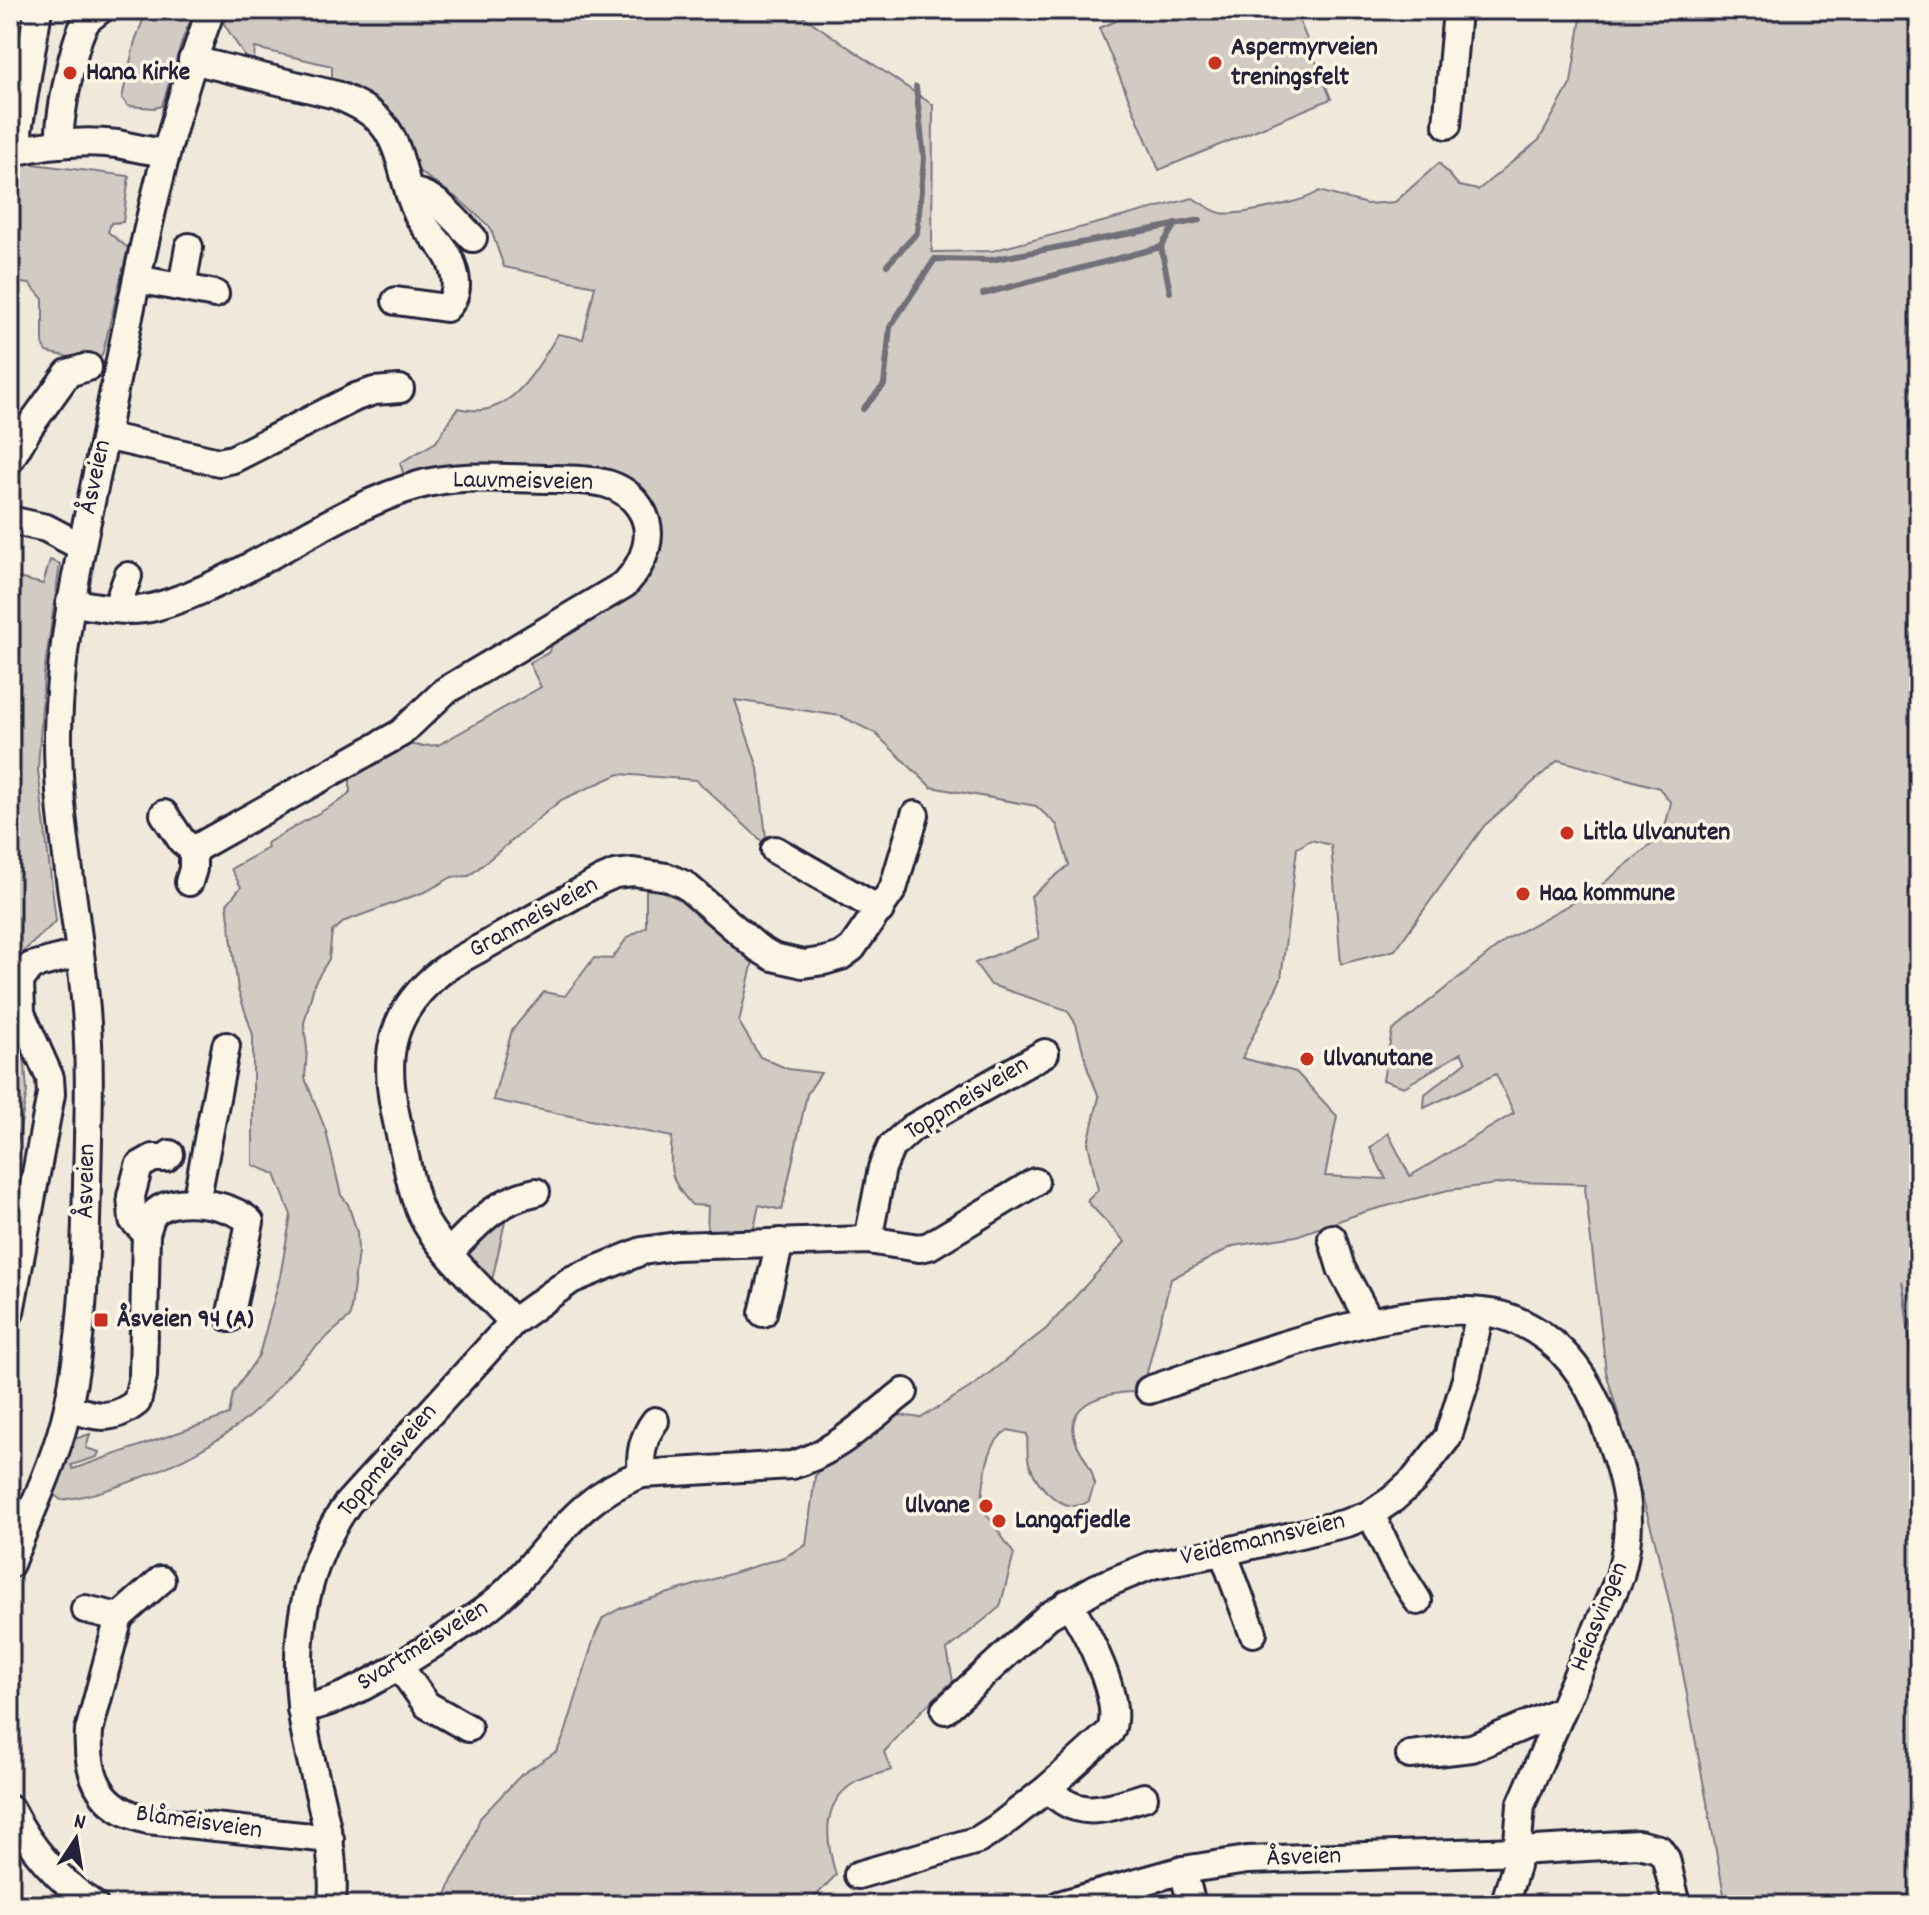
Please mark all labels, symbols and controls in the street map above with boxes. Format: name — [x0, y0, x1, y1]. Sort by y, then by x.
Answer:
place label: Aspermyrveien treningsfelt — [1231, 30, 1378, 97]
marker: Aspermyrveien treningsfelt — [1206, 54, 1224, 72]
place label: Hana Kirke — [86, 55, 190, 92]
marker: Hana Kirke — [61, 64, 79, 82]
street label: Åsveien — [70, 437, 122, 517]
street label: Lauvmeisveien — [453, 462, 593, 502]
place label: Litla Ulvanuten — [1583, 815, 1730, 852]
marker: Litla Ulvanuten — [1558, 824, 1576, 842]
street label: Granmeisveien — [463, 867, 605, 969]
place label: Haa kommune — [1539, 876, 1675, 913]
marker: Haa kommune — [1514, 885, 1532, 903]
place label: Ulvanutane — [1323, 1041, 1433, 1078]
street label: Toppmeisveien — [898, 1047, 1036, 1151]
marker: Ulvanutane — [1298, 1050, 1316, 1068]
street label: Åsveien — [68, 1143, 106, 1219]
place label: Åsveien 94 (A) — [117, 1302, 254, 1339]
marker: Åsveien 94 (A) — [92, 1311, 110, 1329]
street label: Toppmeisveien — [329, 1396, 447, 1526]
place label: Ulvane — [905, 1488, 970, 1525]
marker: Ulvane — [977, 1497, 995, 1515]
place label: Langafjedle — [1015, 1503, 1131, 1540]
street label: Veidemannsveien — [1177, 1503, 1349, 1577]
marker: Langafjedle — [990, 1512, 1008, 1530]
street label: Heiasvingen — [1561, 1557, 1639, 1677]
street label: Svartmeisveien — [350, 1591, 496, 1701]
street label: Blåmeisveien — [134, 1796, 264, 1850]
north arrow — [36, 1799, 116, 1879]
text: N — [71, 1807, 88, 1839]
street label: Åsveien — [1266, 1838, 1342, 1878]

